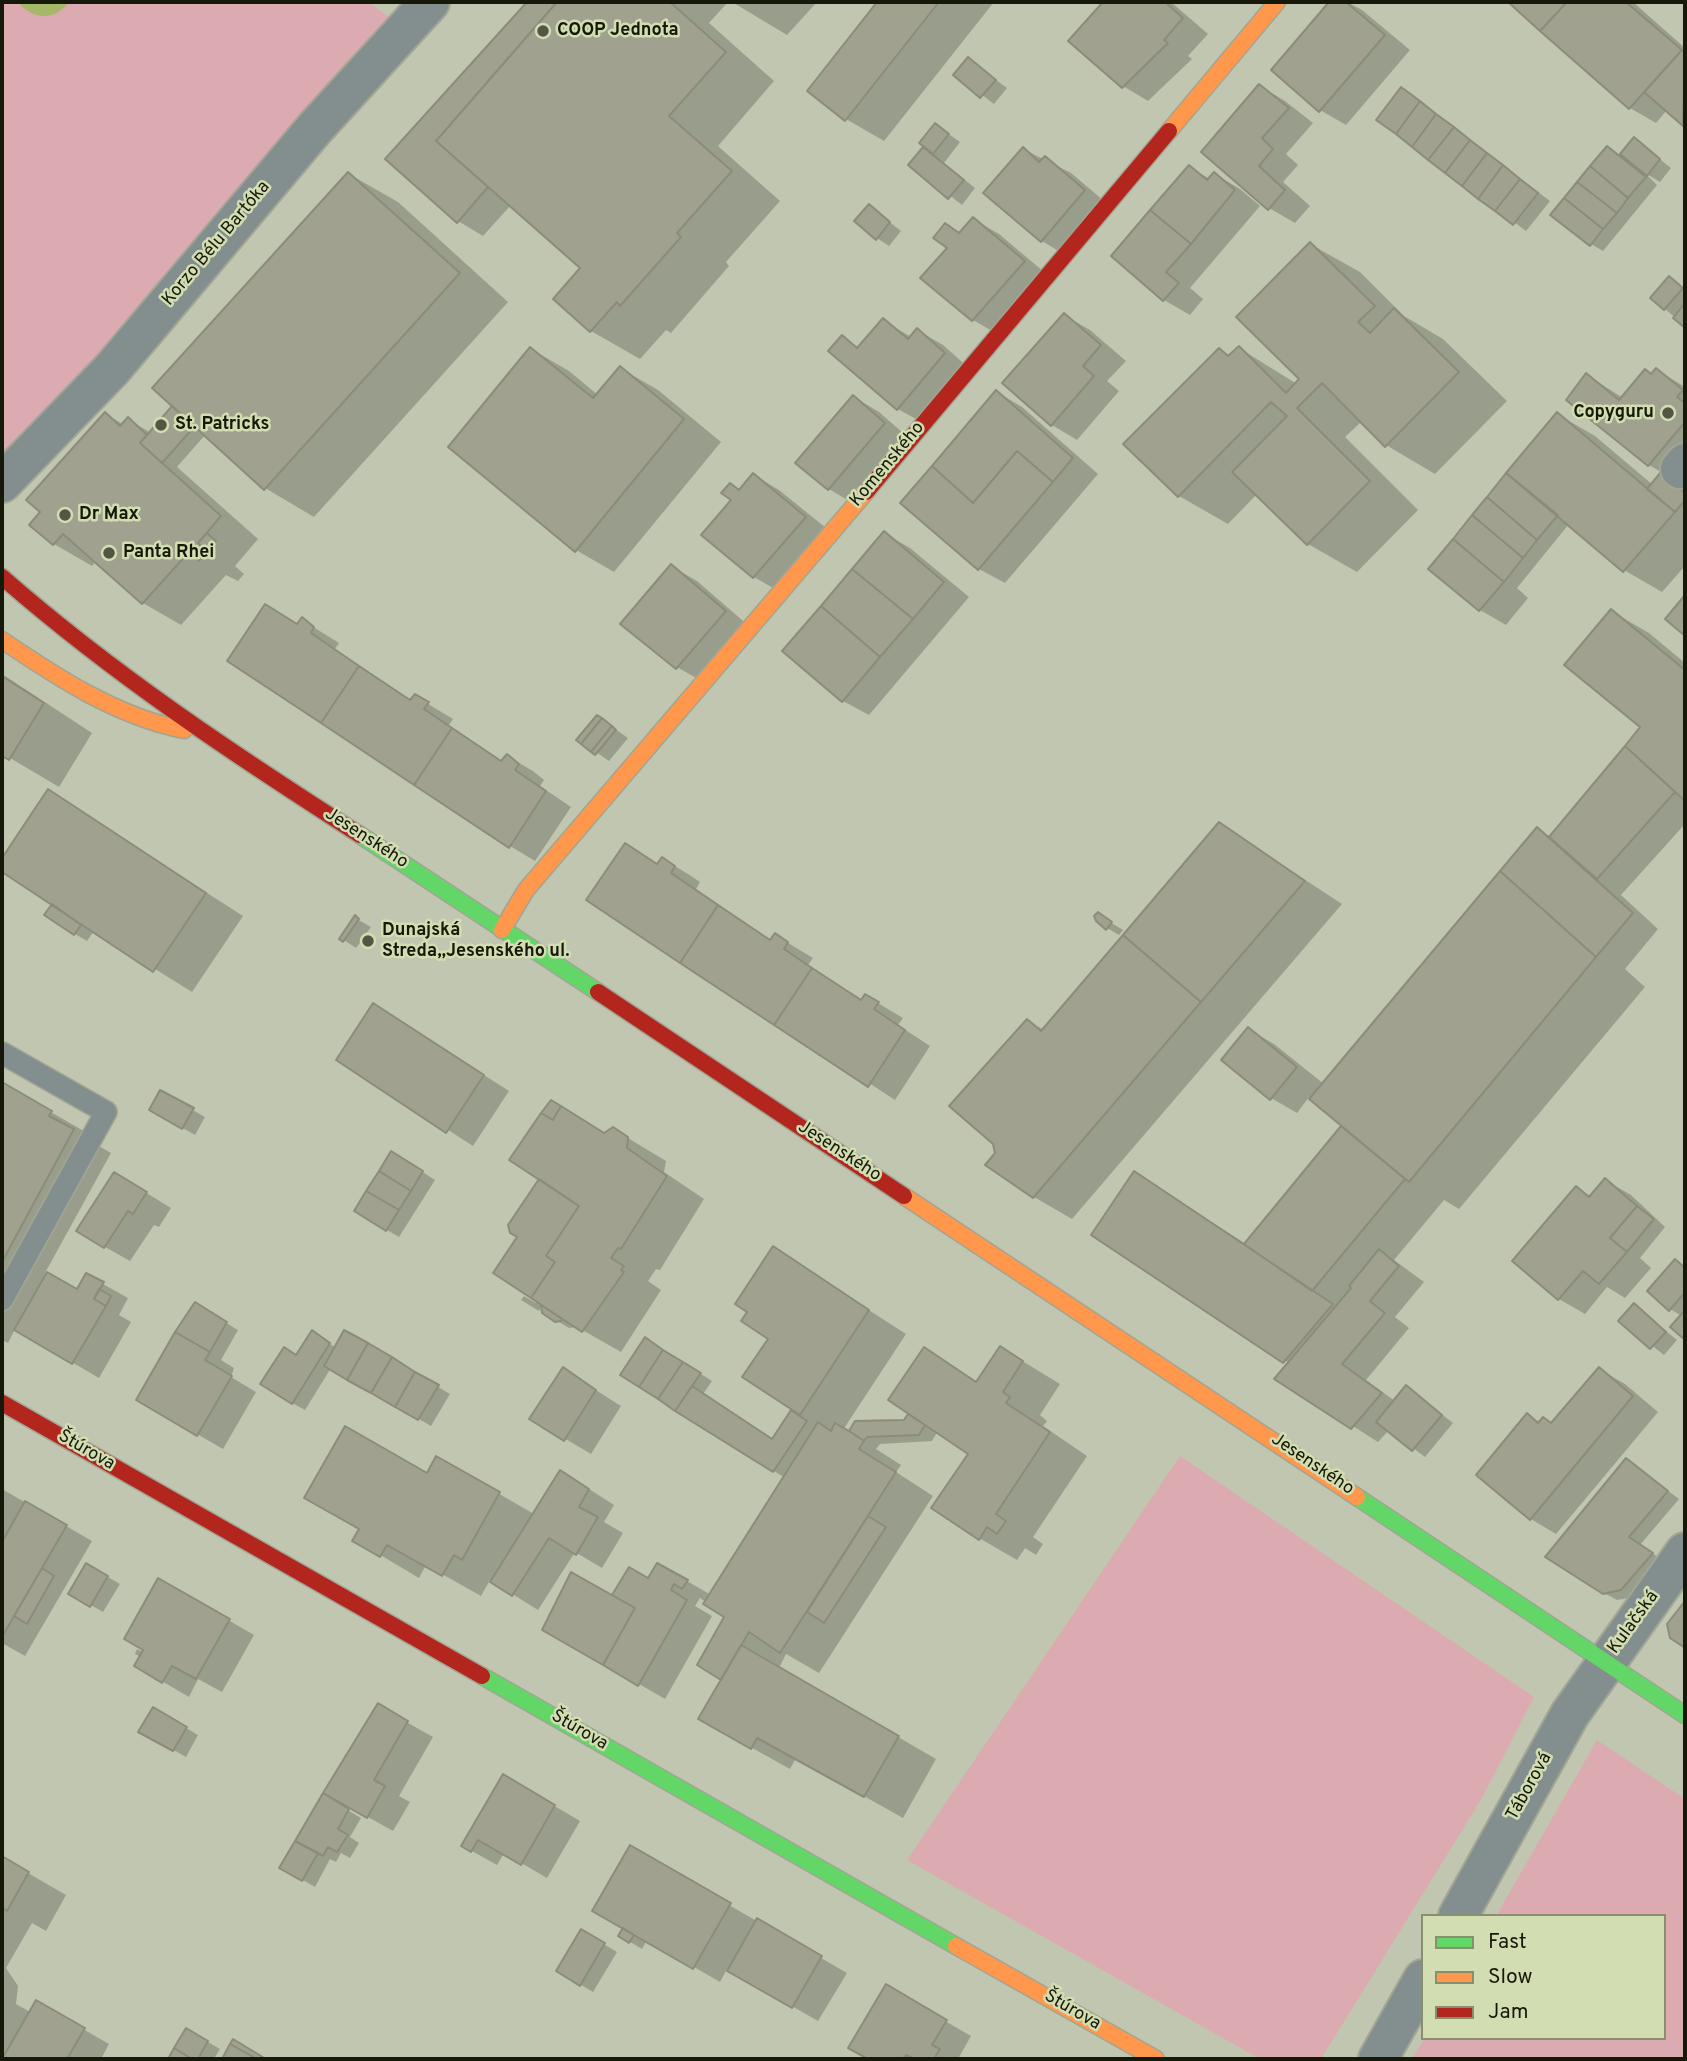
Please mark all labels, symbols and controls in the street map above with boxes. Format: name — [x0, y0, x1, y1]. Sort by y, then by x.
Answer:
place label: COOP Jednota — [557, 20, 679, 42]
marker: COOP Jednota — [535, 23, 551, 39]
street label: Korzo Bélu Bartóka — [158, 177, 276, 311]
place label: Copyguru — [1573, 402, 1654, 424]
marker: Copyguru — [1660, 405, 1676, 421]
place label: St. Patricks — [175, 414, 269, 436]
marker: St. Patricks — [153, 417, 169, 433]
street label: Komenského — [846, 418, 930, 512]
place label: Dr Max — [79, 504, 139, 526]
marker: Dr Max — [57, 507, 73, 523]
place label: Panta Rhei — [123, 542, 214, 564]
marker: Panta Rhei — [101, 545, 117, 561]
street label: Jesenského — [320, 804, 412, 874]
place label: Dunajská Streda,,Jesenského ul. — [382, 920, 570, 962]
marker: Dunajská Streda,,Jesenského ul. — [360, 933, 376, 949]
street label: Jesenského — [793, 1117, 885, 1187]
street label: Štúrova — [54, 1426, 118, 1476]
street label: Jesenského — [1267, 1429, 1357, 1501]
street label: Kulačská — [1604, 1587, 1664, 1659]
street label: Štúrova — [547, 1706, 611, 1756]
street label: Táborová — [1503, 1749, 1557, 1825]
legend — [1421, 1914, 1666, 2040]
text: Fast — [1488, 1929, 1527, 1956]
text: Slow — [1488, 1964, 1533, 1991]
street label: Štúrova — [1040, 1986, 1104, 2036]
text: Jam — [1488, 1999, 1529, 2026]

